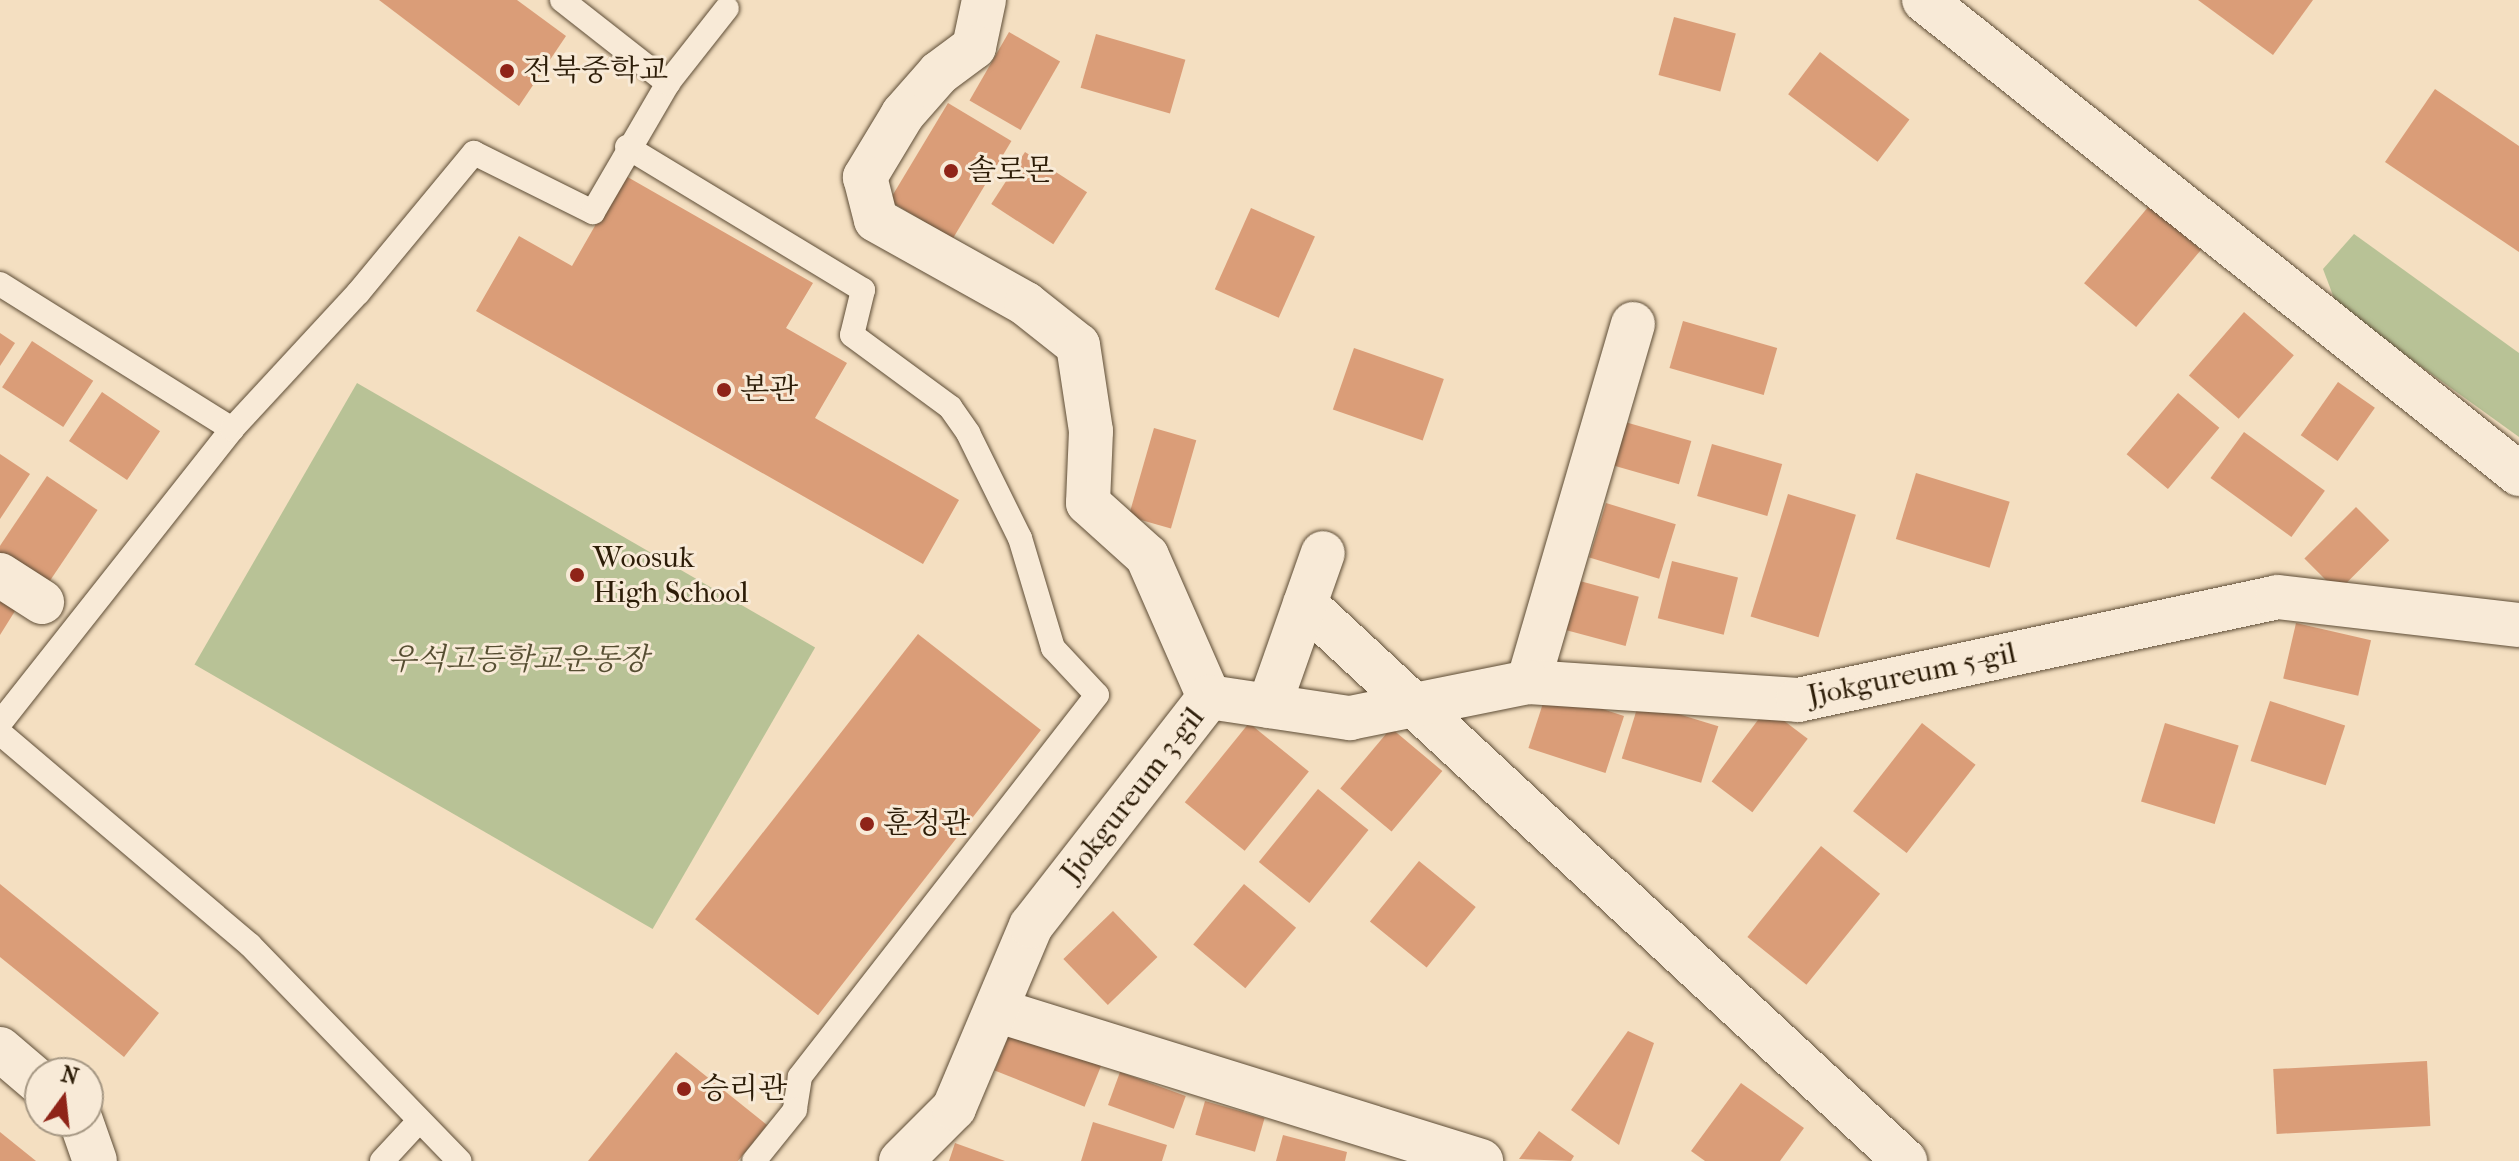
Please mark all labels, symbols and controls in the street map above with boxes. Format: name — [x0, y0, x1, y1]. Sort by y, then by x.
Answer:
place label: 전북중학교 — [523, 53, 668, 89]
marker: 전북중학교 — [498, 62, 516, 80]
place label: 솔로몬 — [967, 153, 1054, 189]
marker: 솔로몬 — [942, 162, 960, 180]
place label: 본관 — [740, 372, 798, 408]
marker: 본관 — [715, 381, 733, 399]
place label: Woosuk High School — [593, 540, 749, 610]
marker: Woosuk High School — [568, 566, 586, 584]
street label: Jjokgureum 5-gil — [1804, 635, 2020, 715]
park label: 우석고등학교운동장 — [388, 642, 648, 678]
street label: Jjokgureum 3-gil — [1054, 701, 1212, 889]
place label: 훈정관 — [883, 806, 970, 842]
marker: 훈정관 — [858, 815, 876, 833]
north arrow — [24, 1057, 104, 1137]
text: N — [58, 1061, 81, 1090]
place label: 승리관 — [700, 1071, 787, 1107]
marker: 승리관 — [675, 1080, 693, 1098]

